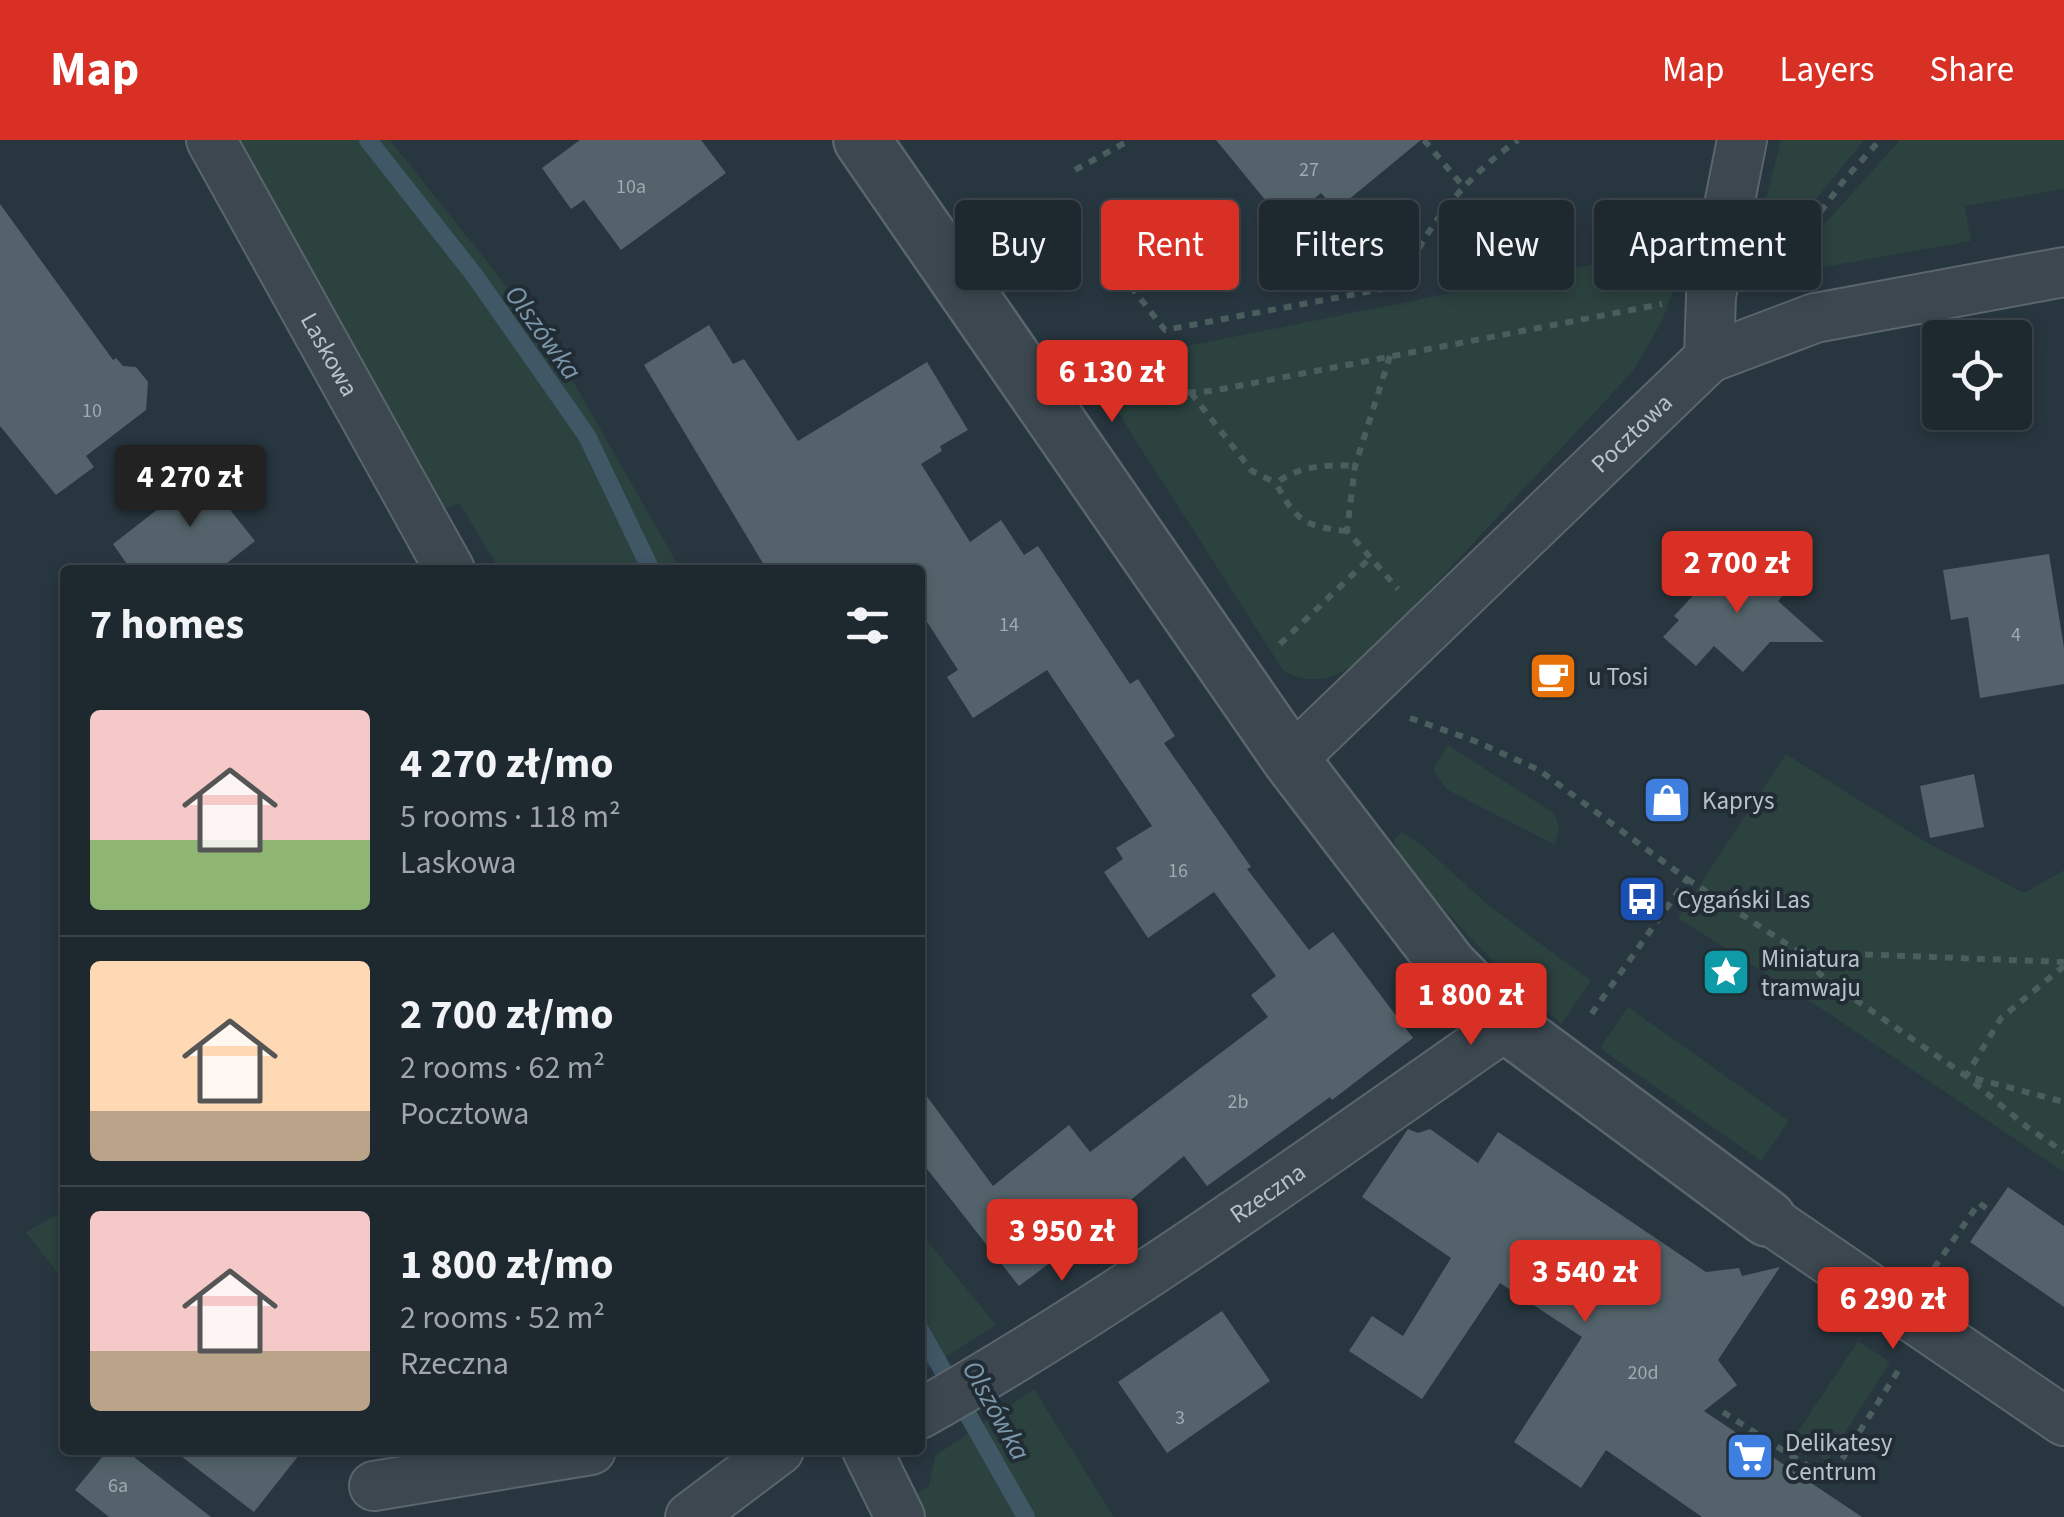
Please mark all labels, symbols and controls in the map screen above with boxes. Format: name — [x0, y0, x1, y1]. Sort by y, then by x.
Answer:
text: Map — [50, 36, 139, 104]
text: Map — [1662, 45, 1725, 95]
text: Layers — [1780, 45, 1874, 95]
text: Share — [1929, 45, 2014, 95]
house number: 27 — [1299, 156, 1319, 184]
house number: 10a — [616, 173, 646, 201]
chip: Buy — [955, 200, 1081, 290]
chip: Rent — [1101, 200, 1239, 290]
chip: Filters — [1259, 200, 1419, 290]
chip: New — [1439, 200, 1574, 290]
chip: Apartment — [1594, 200, 1821, 290]
water label: Olszówka — [495, 277, 591, 388]
street label: Laskowa — [291, 306, 367, 403]
map controls — [1922, 320, 2032, 430]
button: locate — [1922, 320, 2032, 430]
pin: 6 130 zł — [1009, 340, 1215, 425]
text: 6 130 zł — [1059, 349, 1165, 395]
street label: Pocztowa — [1583, 386, 1681, 482]
house number: 10 — [82, 397, 102, 425]
pin: 4 270 zł — [87, 445, 293, 530]
text: 4 270 zł — [137, 454, 243, 500]
pin: 2 700 zł — [1634, 531, 1840, 616]
text: 2 700 zł — [1684, 540, 1790, 586]
text: 7 homes — [90, 595, 244, 655]
icon: filters — [840, 598, 895, 653]
house number: 14 — [999, 611, 1019, 639]
house number: 4 — [2011, 621, 2021, 649]
cafe icon: u Tosi — [1527, 650, 1579, 702]
place label: u Tosi — [1588, 659, 1648, 695]
text: 4 270 zł/mo — [400, 734, 613, 794]
icon: home — [170, 750, 290, 870]
shop icon: Kaprys — [1641, 774, 1693, 826]
place label: Kaprys — [1702, 783, 1774, 819]
text: 5 rooms · 118 m² — [400, 794, 621, 840]
text: Laskowa — [400, 840, 516, 886]
house number: 16 — [1168, 857, 1188, 885]
bus stop icon: Cygański Las — [1616, 873, 1668, 925]
place label: Cygański Las — [1677, 882, 1810, 918]
place label: Miniatura tramwaju — [1761, 941, 1861, 1006]
place icon: Miniatura tramwaju — [1700, 946, 1752, 998]
pin: 1 800 zł — [1368, 963, 1574, 1048]
text: 1 800 zł — [1418, 972, 1524, 1018]
text: 2 700 zł/mo — [400, 985, 613, 1045]
icon: home — [170, 1001, 290, 1121]
text: 2 rooms · 62 m² — [400, 1045, 605, 1091]
house number: 2b — [1228, 1088, 1249, 1116]
text: Pocztowa — [400, 1091, 529, 1137]
street label: Rzeczna — [1223, 1154, 1313, 1232]
pin: 3 950 zł — [959, 1199, 1165, 1284]
text: 3 950 zł — [1009, 1208, 1115, 1254]
text: 1 800 zł/mo — [400, 1235, 613, 1295]
pin: 3 540 zł — [1482, 1240, 1688, 1325]
text: 3 540 zł — [1532, 1249, 1638, 1295]
icon: home — [170, 1251, 290, 1371]
pin: 6 290 zł — [1790, 1267, 1996, 1352]
text: 6 290 zł — [1840, 1276, 1946, 1322]
text: 2 rooms · 52 m² — [400, 1295, 605, 1341]
text: Rzeczna — [400, 1341, 509, 1387]
water label: Olszówka — [952, 1353, 1040, 1468]
house number: 20d — [1628, 1359, 1658, 1387]
house number: 3 — [1175, 1404, 1185, 1432]
place label: Delikatesy Centrum — [1785, 1425, 1893, 1490]
supermarket icon: Delikatesy Centrum — [1724, 1430, 1776, 1482]
house number: 6a — [108, 1472, 128, 1500]

